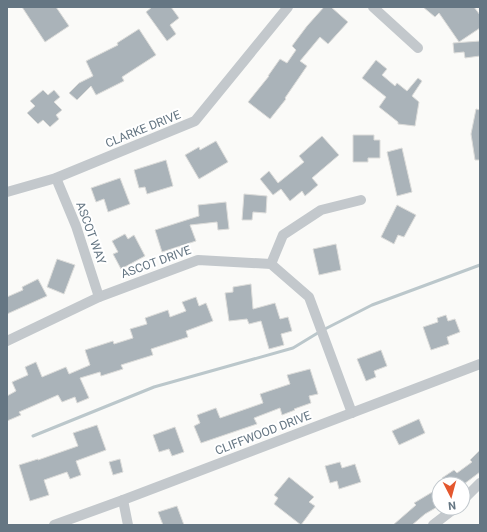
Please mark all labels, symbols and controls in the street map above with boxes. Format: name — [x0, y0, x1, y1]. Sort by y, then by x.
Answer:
street label: CLARKE DRIVE — [103, 107, 183, 150]
street label: ASCOT WAY — [73, 200, 109, 267]
street label: ASCOT DRIVE — [119, 243, 193, 281]
street label: CLIFFWOOD DRIVE — [213, 408, 313, 458]
north arrow — [431, 476, 471, 516]
text: N — [447, 499, 457, 512]

